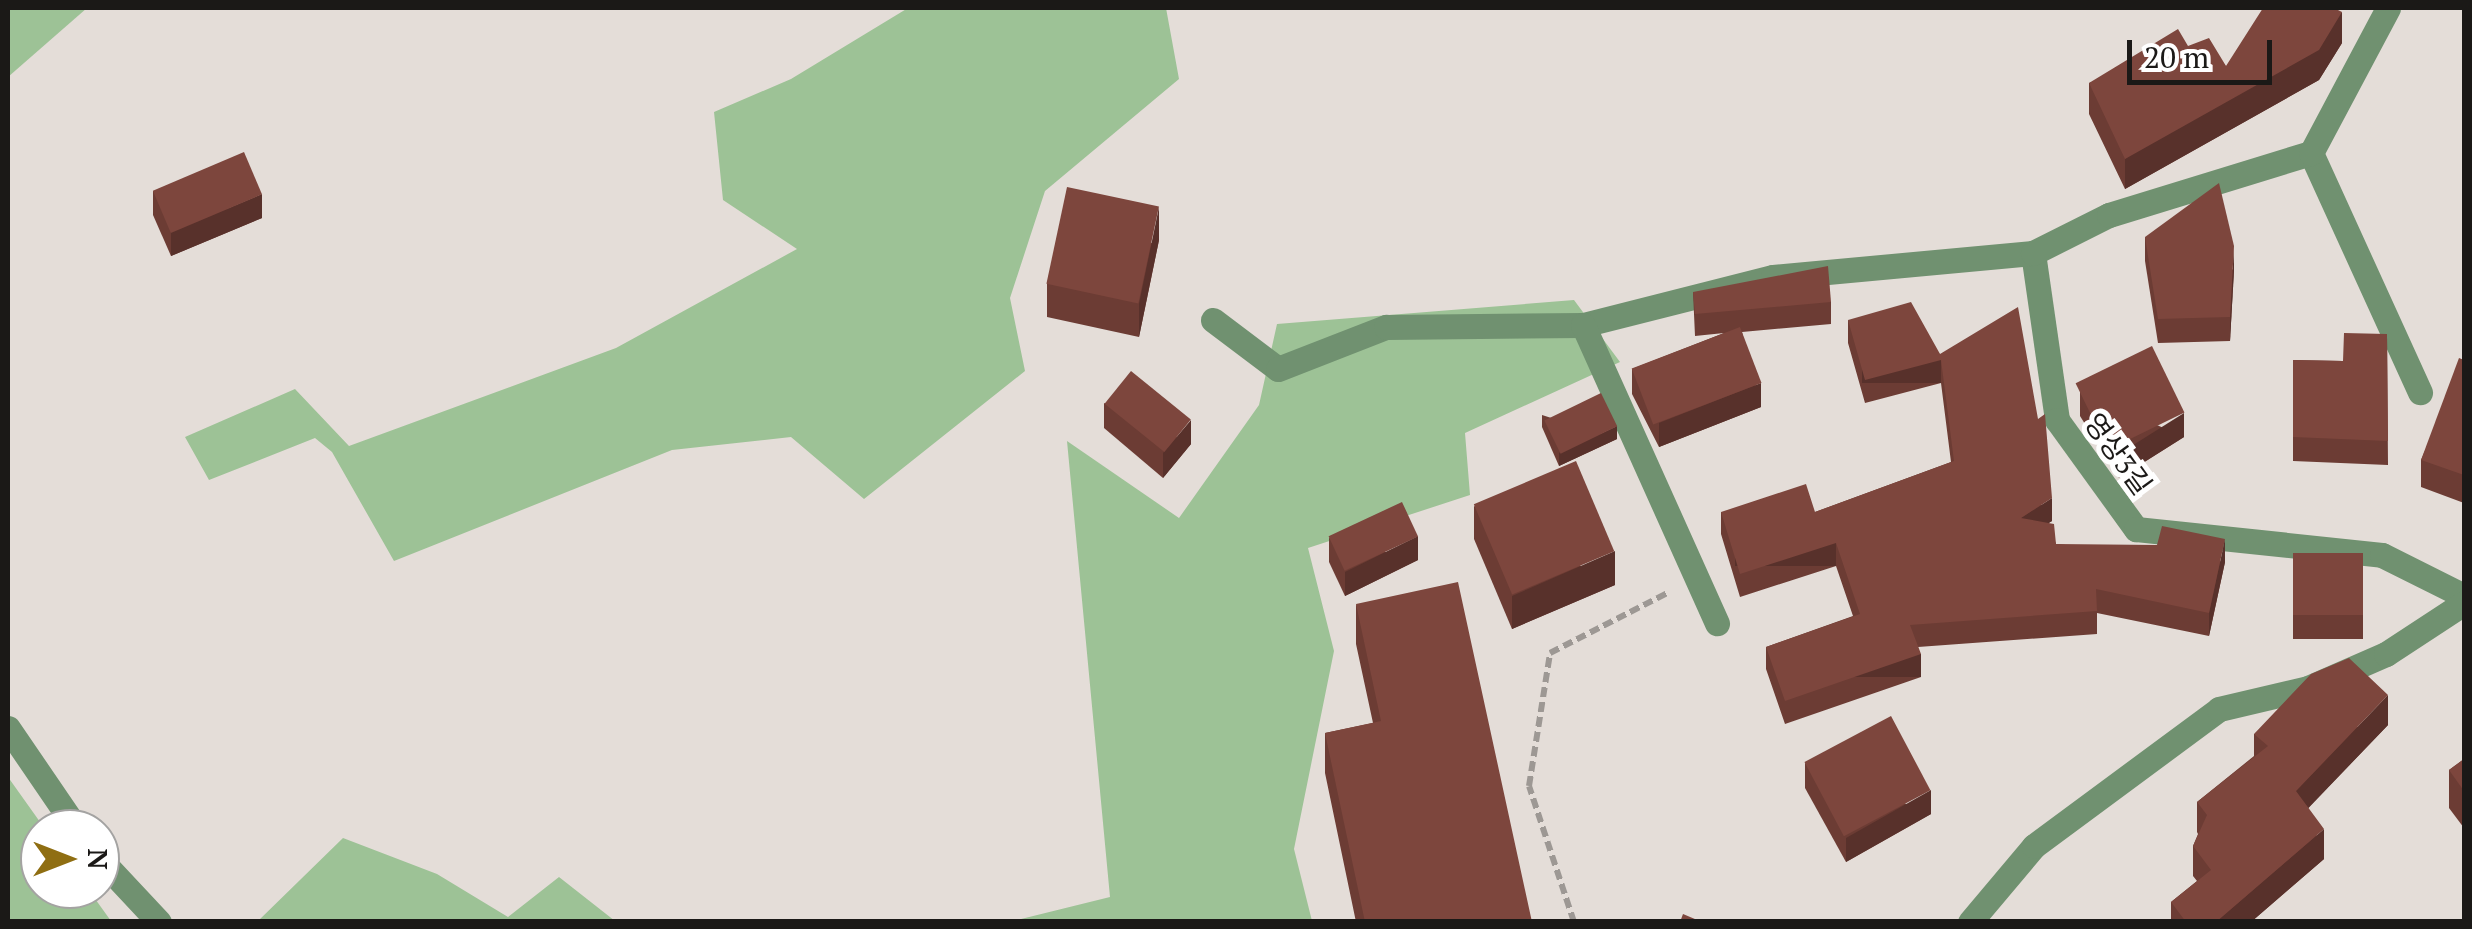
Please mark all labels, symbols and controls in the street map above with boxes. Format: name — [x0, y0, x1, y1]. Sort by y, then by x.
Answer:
scale bar — [2132, 20, 2277, 82]
text: 20 m — [2144, 37, 2209, 77]
street label: 영상3길 — [2077, 407, 2159, 501]
north arrow — [20, 809, 120, 909]
text: N — [80, 848, 117, 870]

